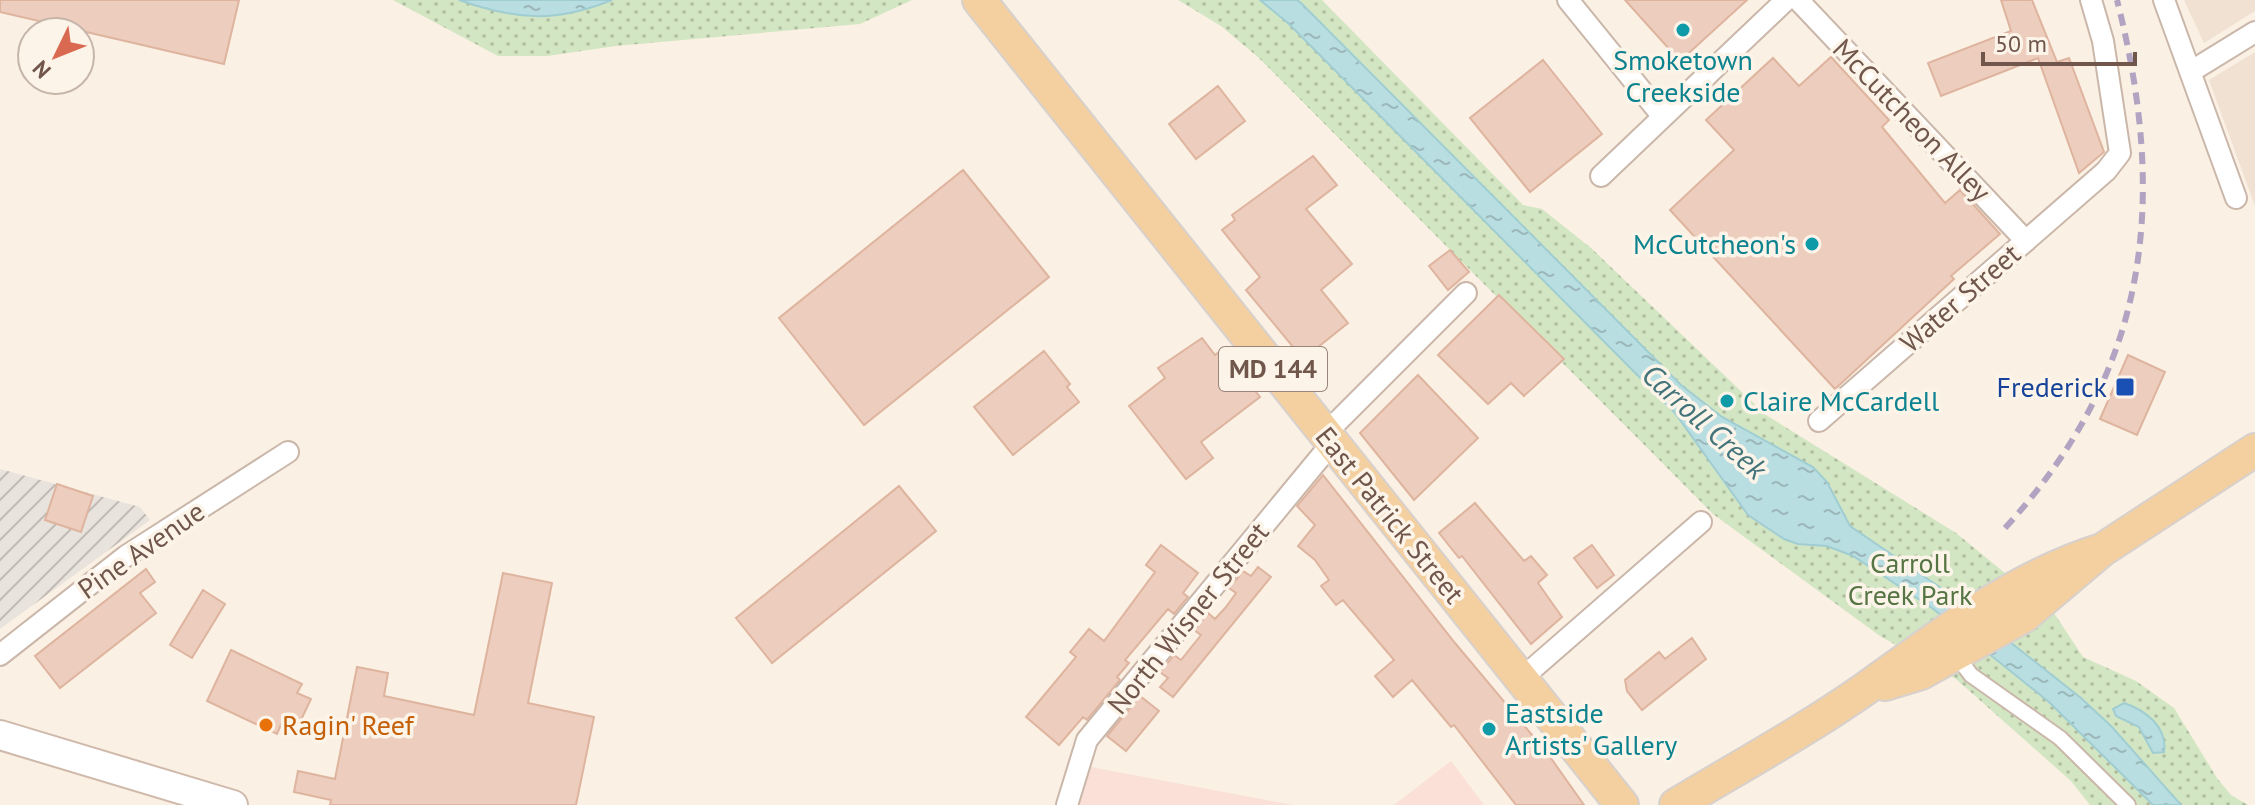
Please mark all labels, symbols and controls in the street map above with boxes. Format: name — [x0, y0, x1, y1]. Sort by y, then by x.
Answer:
north arrow — [16, 16, 96, 96]
scale bar — [1983, 16, 2135, 66]
marker: Smoketown Creekside — [1674, 21, 1692, 39]
text: 50 m — [1995, 28, 2047, 59]
street label: McCutcheon Alley — [1825, 30, 2000, 209]
place label: Smoketown Creekside — [1613, 41, 1753, 110]
text: N — [26, 55, 57, 84]
place label: McCutcheon's — [1633, 225, 1796, 262]
marker: McCutcheon's — [1803, 235, 1821, 253]
street label: Water Street — [1892, 235, 2028, 360]
road number: MD 144 — [1219, 347, 1327, 391]
water label: Carroll Creek — [1634, 355, 1777, 488]
place label: Frederick — [1996, 368, 2108, 405]
marker: Frederick — [2114, 376, 2136, 398]
place label: Claire McCardell — [1743, 382, 1939, 419]
marker: Claire McCardell — [1718, 392, 1736, 410]
street label: East Patrick Street — [1308, 419, 1473, 611]
street label: Pine Avenue — [70, 492, 211, 607]
street label: North Wisner Street — [1099, 514, 1277, 721]
park label: Carroll Creek Park — [1848, 544, 1973, 613]
place label: Eastside Artists' Gallery — [1505, 694, 1677, 763]
place label: Ragin' Reef — [282, 706, 415, 743]
marker: Ragin' Reef — [257, 716, 275, 734]
marker: Eastside Artists' Gallery — [1480, 720, 1498, 738]

